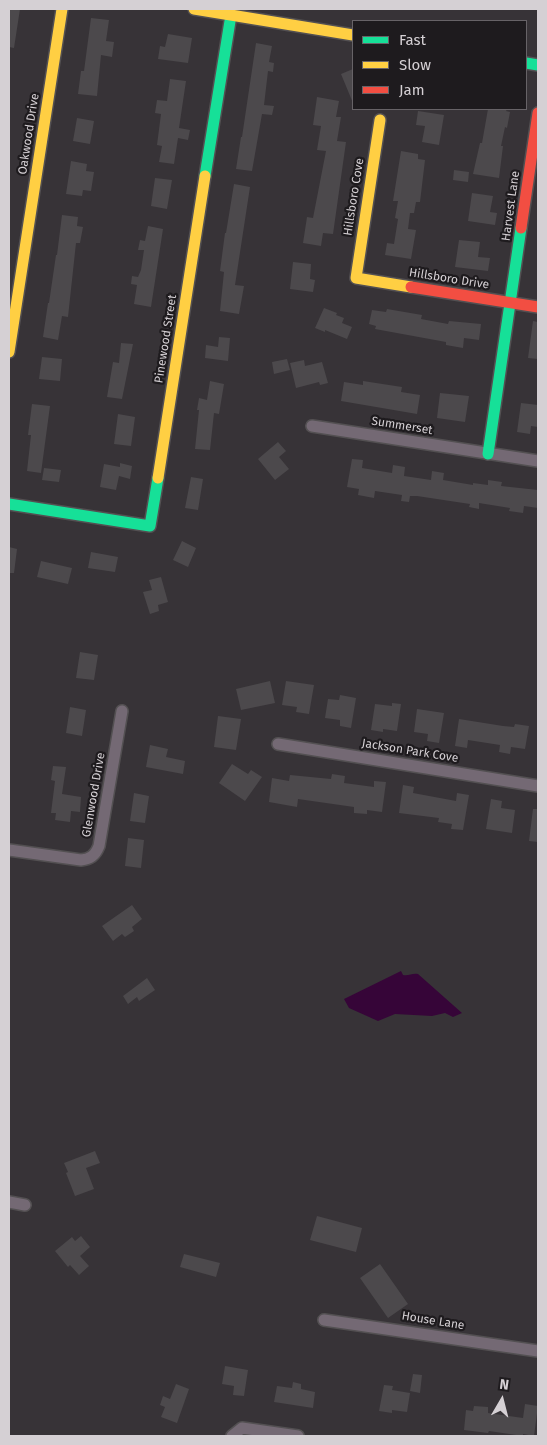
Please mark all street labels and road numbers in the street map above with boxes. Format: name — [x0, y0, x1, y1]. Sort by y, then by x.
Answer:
street label: Oakwood Drive — [15, 92, 43, 176]
street label: Hillsboro Cove — [341, 157, 367, 237]
street label: Harvest Lane — [499, 170, 523, 242]
street label: Hillsboro Drive — [408, 266, 490, 292]
street label: Pinewood Street — [152, 294, 180, 384]
street label: Summerset — [370, 414, 434, 438]
street label: Jackson Park Cove — [361, 736, 459, 766]
street label: Glenwood Drive — [79, 752, 109, 838]
street label: House Lane — [401, 1309, 465, 1333]

